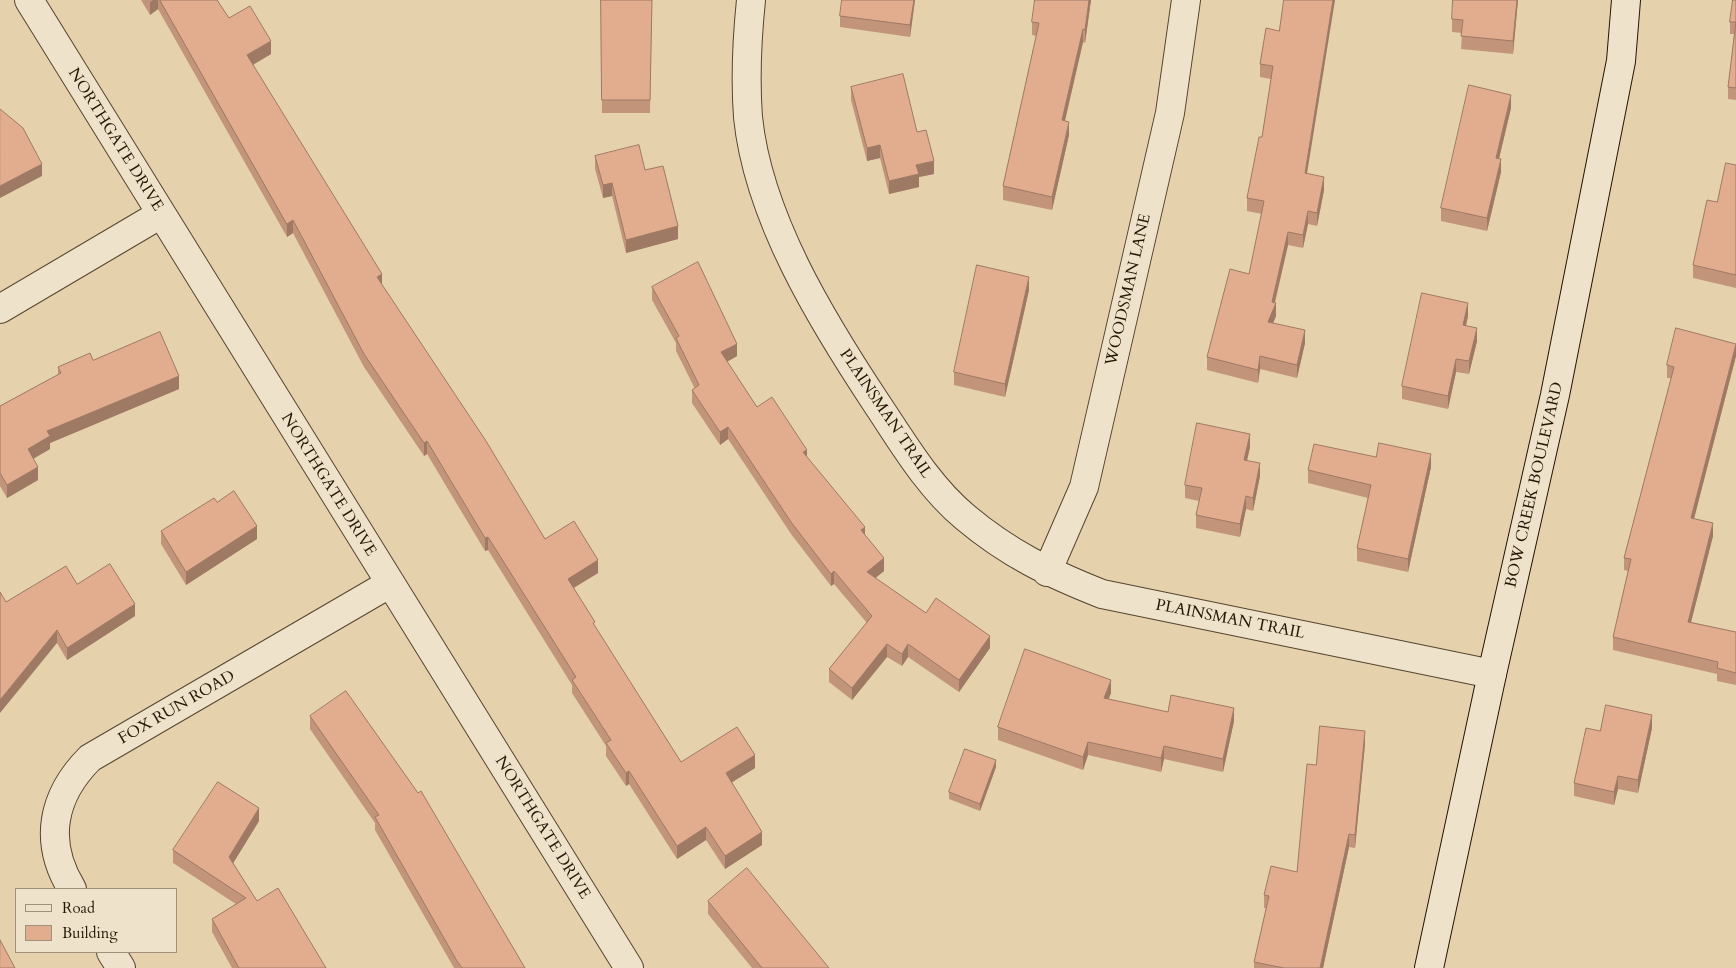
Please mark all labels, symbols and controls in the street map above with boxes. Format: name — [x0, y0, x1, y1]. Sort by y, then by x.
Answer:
street label: NORTHGATE DRIVE — [63, 65, 167, 215]
street label: WOODSMAN LANE — [1102, 212, 1156, 368]
street label: PLAINSMAN TRAIL — [835, 346, 935, 482]
street label: BOW CREEK BOULEVARD — [1502, 380, 1568, 590]
street label: NORTHGATE DRIVE — [276, 410, 380, 560]
street label: PLAINSMAN TRAIL — [1154, 596, 1306, 644]
street label: FOX RUN ROAD — [115, 667, 239, 749]
street label: NORTHGATE DRIVE — [490, 753, 594, 903]
legend — [15, 888, 178, 953]
text: Road — [62, 898, 95, 918]
text: Building — [62, 923, 118, 943]

